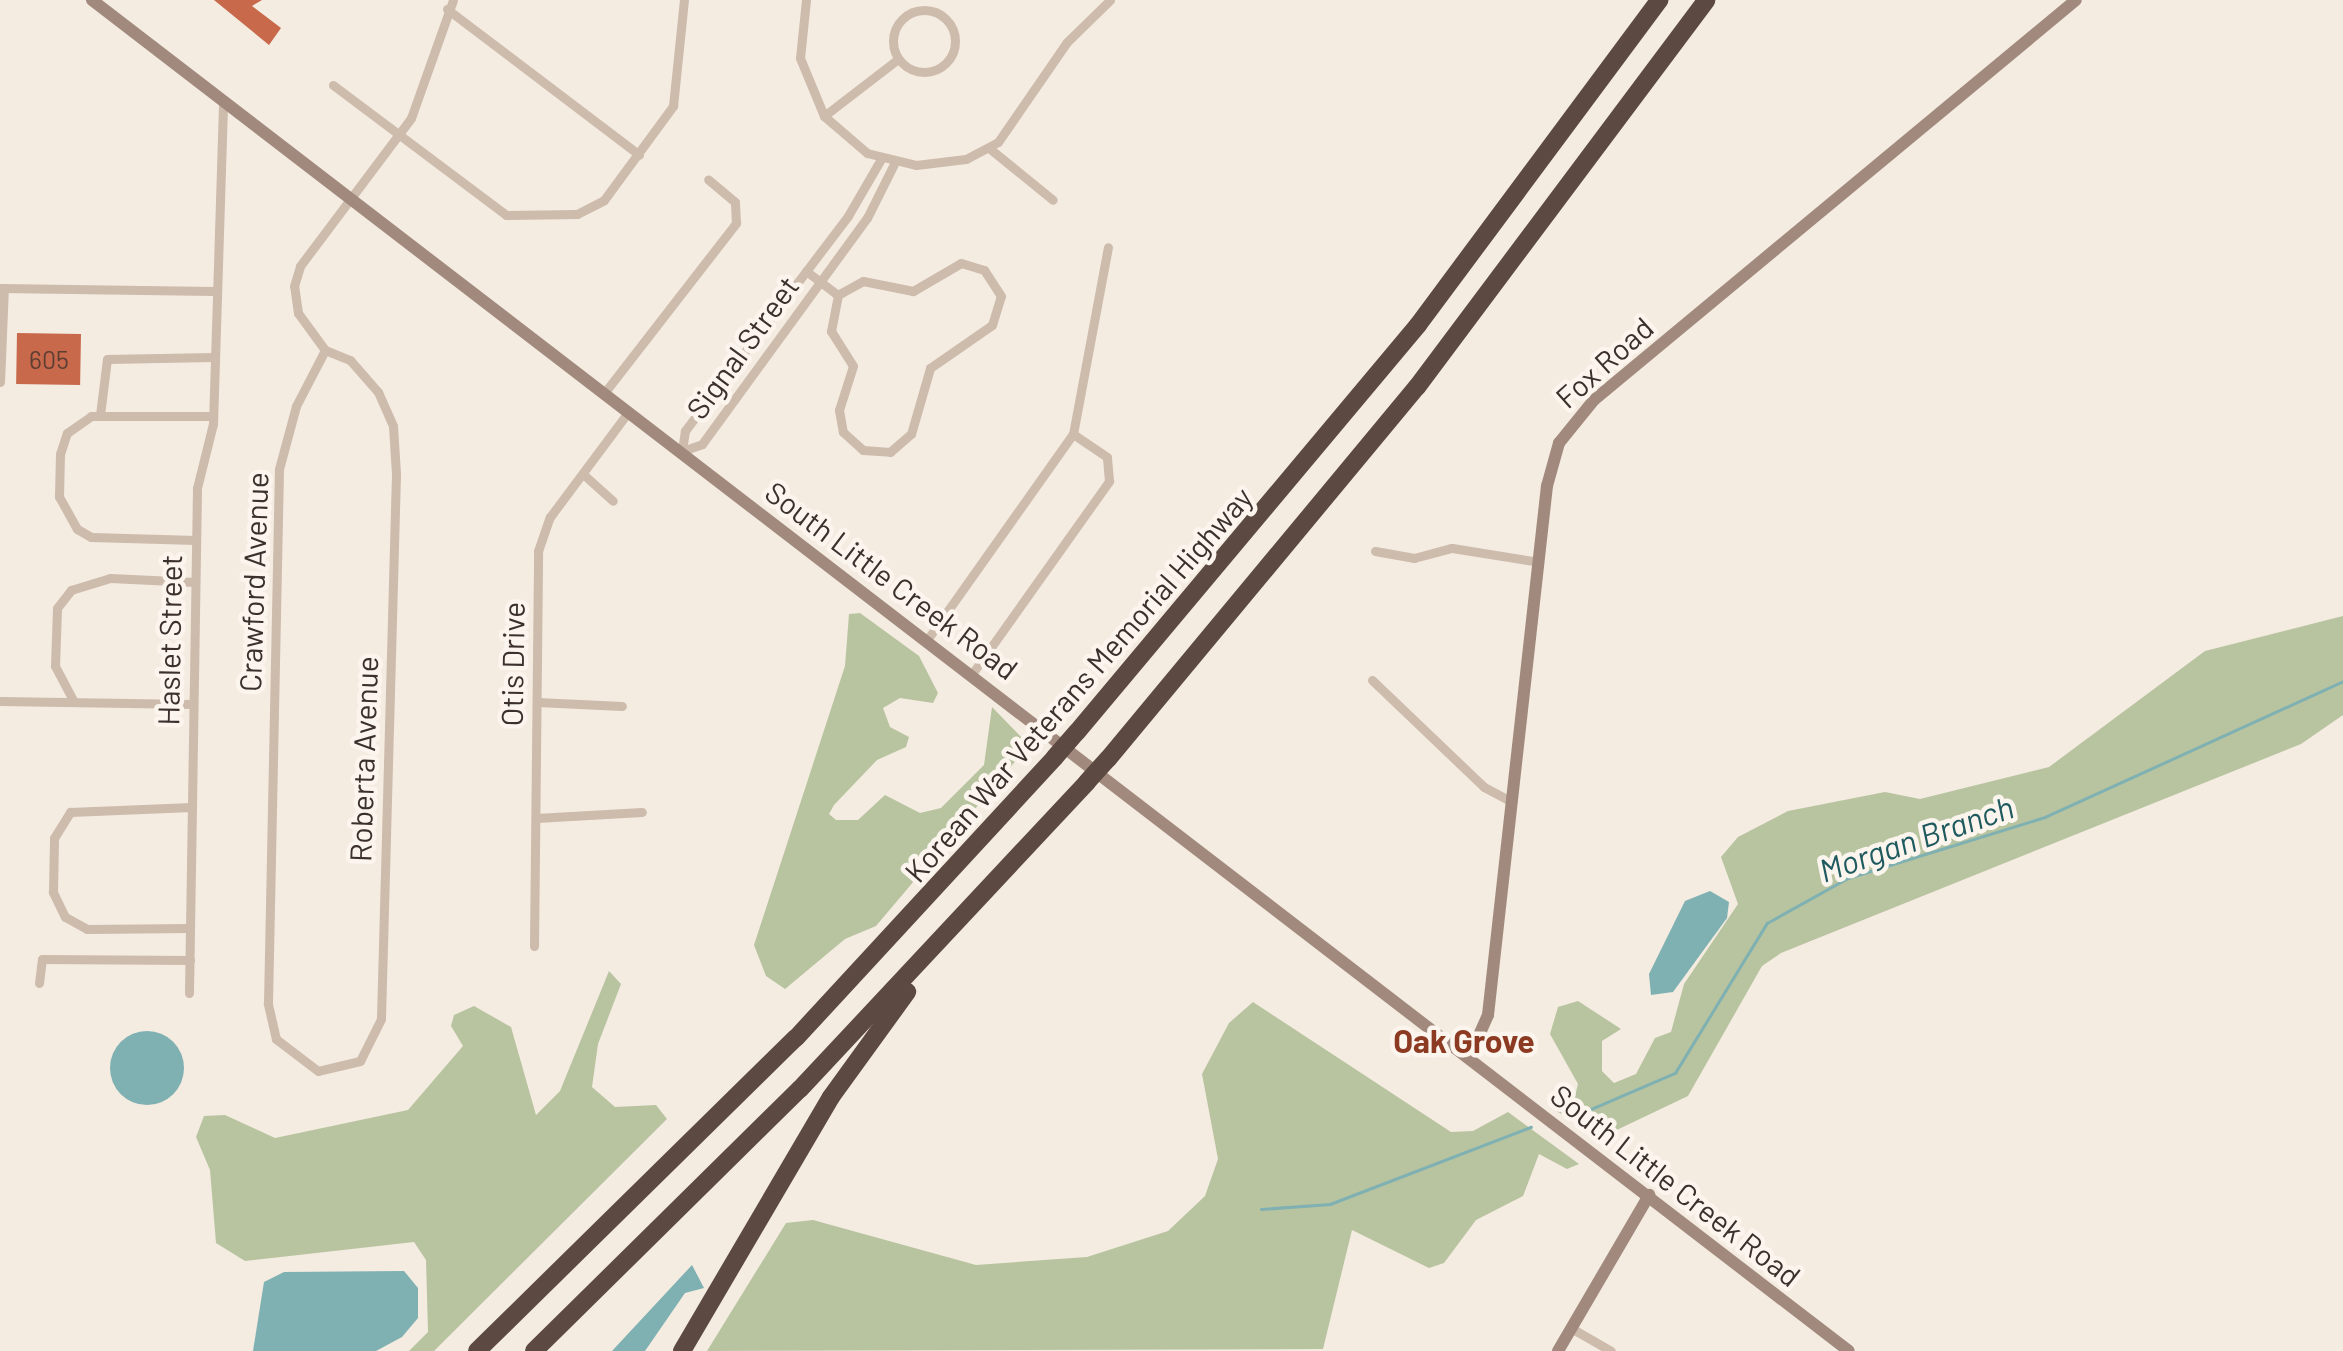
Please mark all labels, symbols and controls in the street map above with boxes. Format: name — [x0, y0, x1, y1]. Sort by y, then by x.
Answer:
street label: Signal Street — [678, 269, 806, 425]
street label: Fox Road — [1548, 309, 1660, 415]
house number: 605 — [29, 344, 69, 374]
street label: Crawford Avenue — [231, 471, 275, 693]
street label: South Little Creek Road — [759, 473, 1025, 687]
street label: Korean War Veterans Memorial Highway — [897, 479, 1259, 889]
street label: Haslet Street — [150, 554, 188, 726]
street label: Otis Drive — [493, 601, 531, 727]
street label: Roberta Avenue — [341, 656, 385, 862]
water label: Morgan Branch — [1814, 787, 2018, 889]
district label: Oak Grove — [1393, 1021, 1535, 1059]
street label: South Little Creek Road — [1544, 1076, 1808, 1294]

